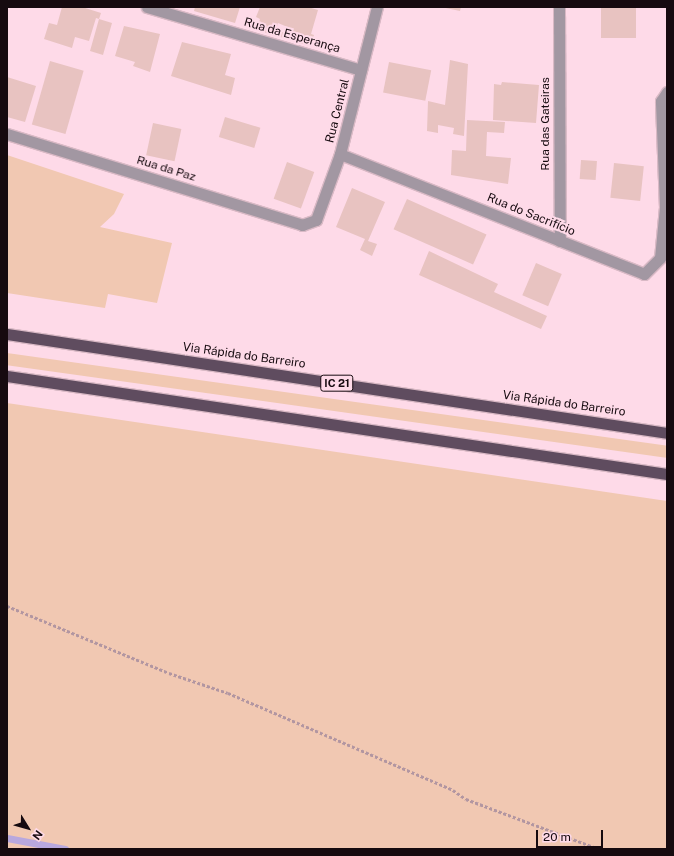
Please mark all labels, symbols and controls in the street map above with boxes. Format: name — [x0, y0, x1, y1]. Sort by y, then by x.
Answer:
street label: Rua da Esperança — [242, 15, 342, 57]
street label: Rua Central — [323, 77, 353, 145]
street label: Rua das Gateiras — [539, 77, 553, 171]
street label: Rua da Paz — [135, 153, 197, 185]
street label: Rua do Sacrifício — [485, 191, 577, 239]
street label: Via Rápida do Barreiro — [182, 340, 306, 372]
road number: IC 21 — [320, 374, 354, 392]
street label: Via Rápida do Barreiro — [502, 388, 626, 420]
north arrow — [8, 808, 48, 848]
scale bar — [538, 822, 605, 848]
text: N — [30, 828, 45, 842]
text: 20 m — [543, 830, 571, 844]

